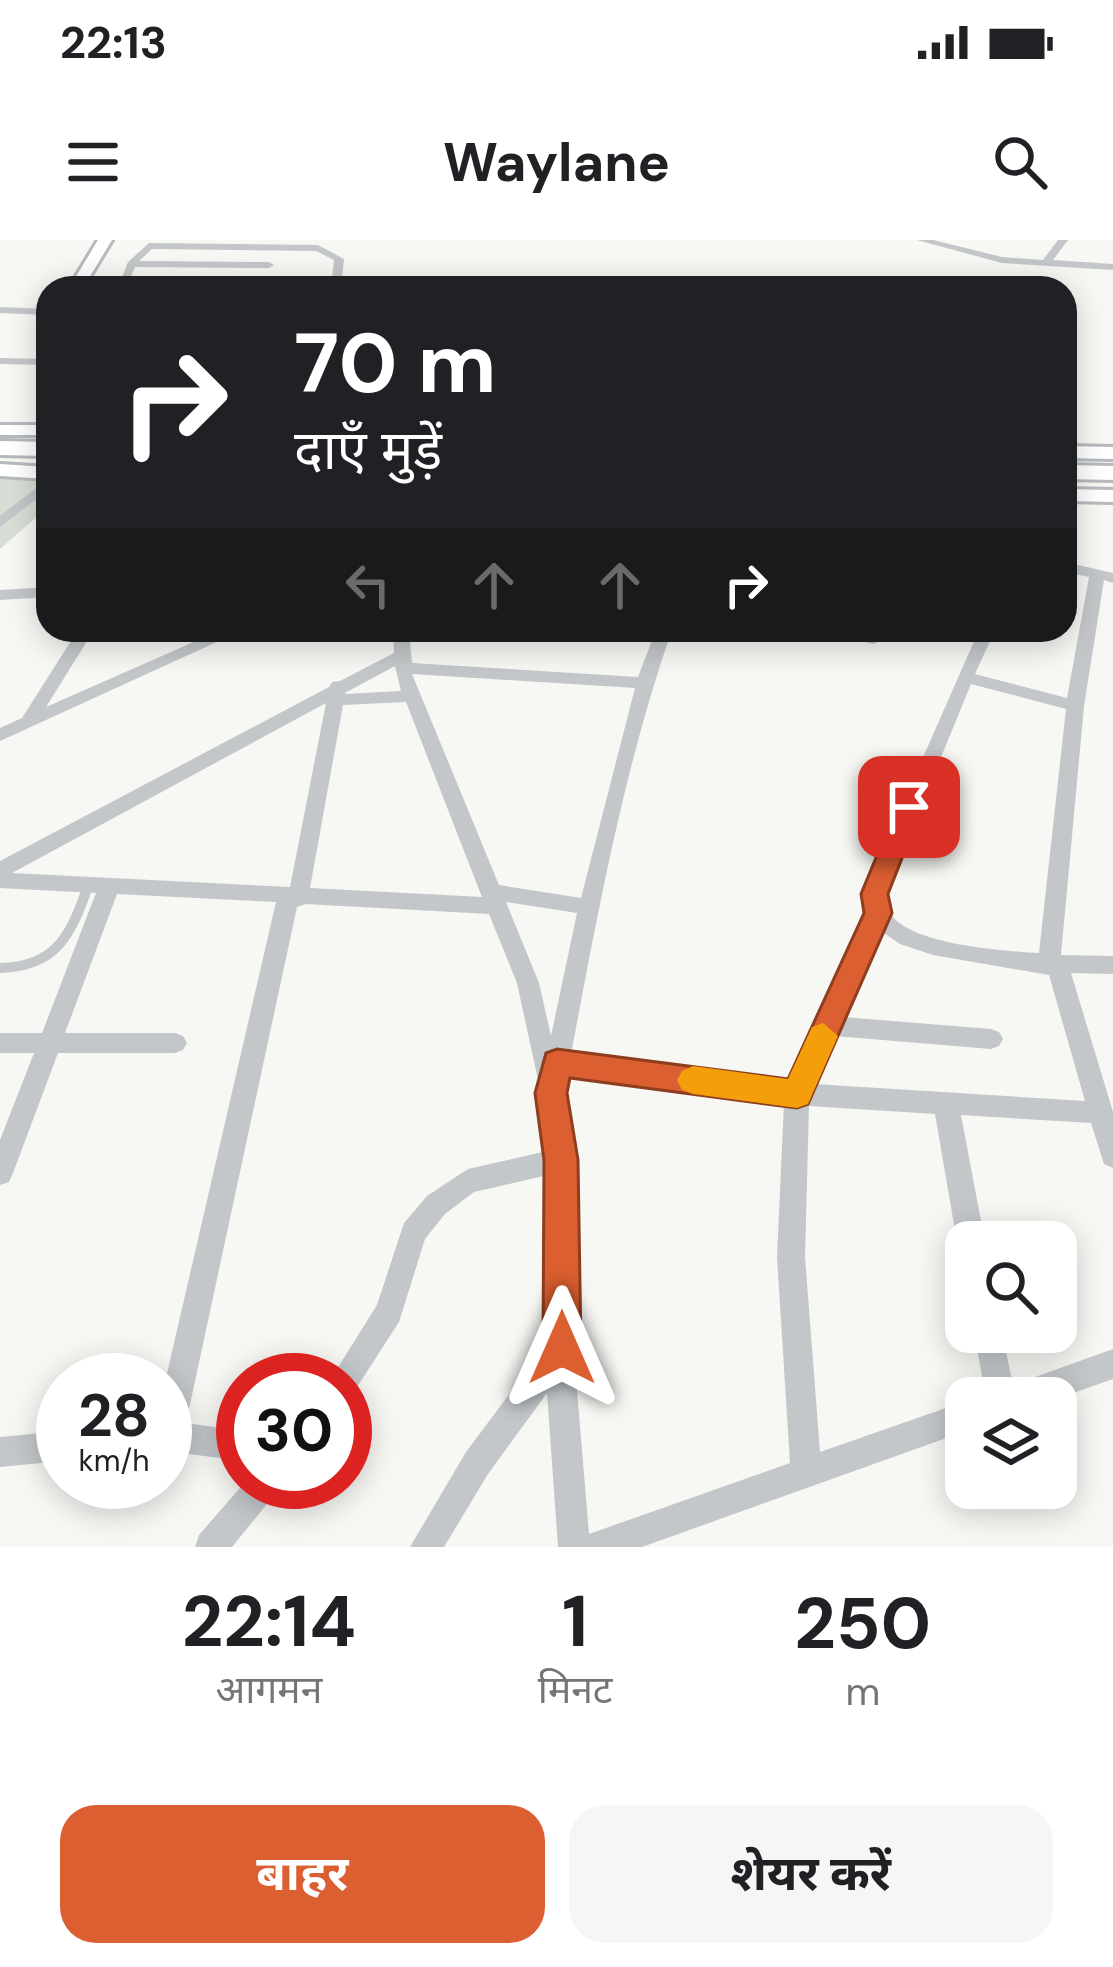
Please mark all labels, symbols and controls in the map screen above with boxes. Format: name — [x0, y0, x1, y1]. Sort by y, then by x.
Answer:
text: 22:13 — [60, 13, 167, 72]
text: Waylane — [443, 127, 670, 198]
icon: menu — [60, 129, 126, 195]
icon: search — [987, 129, 1053, 195]
text: 70 m — [294, 309, 497, 418]
icon: right — [96, 324, 252, 480]
text: दाएँ मुड़ें — [294, 415, 442, 486]
icon: left — [335, 552, 401, 618]
icon: ahead — [461, 552, 527, 618]
icon: ahead — [587, 552, 653, 618]
icon: right — [713, 552, 779, 618]
pin — [858, 756, 960, 858]
icon: arrive — [876, 774, 942, 840]
map controls — [945, 1221, 1077, 1509]
button: search — [945, 1221, 1077, 1353]
position arrow — [499, 1285, 625, 1411]
speed limit sign: 30 — [216, 1353, 372, 1509]
text: 28 — [78, 1376, 150, 1455]
button: layers — [945, 1377, 1077, 1509]
text: km/h — [79, 1441, 149, 1480]
text: 22:14 — [182, 1575, 356, 1668]
text: 1 — [562, 1575, 588, 1668]
text: 250 — [794, 1577, 931, 1670]
text: आगमन — [216, 1664, 322, 1715]
text: मिनट — [538, 1664, 613, 1715]
text: m — [845, 1666, 880, 1717]
button: बाहर — [60, 1805, 545, 1943]
button: शेयर करें — [569, 1805, 1053, 1943]

